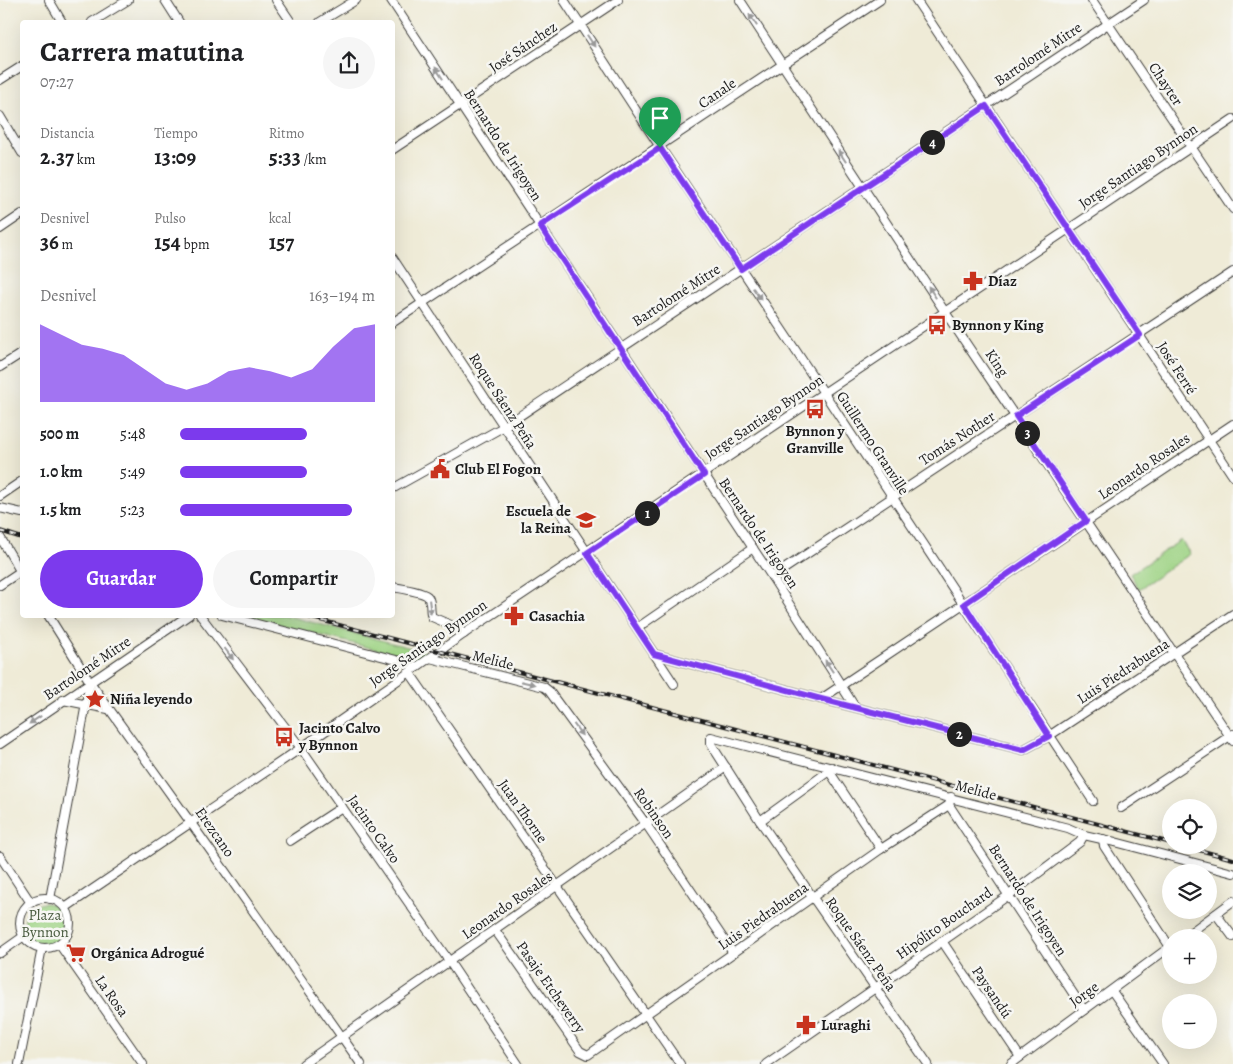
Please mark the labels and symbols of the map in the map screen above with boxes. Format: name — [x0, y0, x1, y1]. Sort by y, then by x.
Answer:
one-way arrow — [748, 14, 758, 27]
street label: José Sánchez — [485, 17, 561, 77]
street label: Bartolomé Mitre — [990, 17, 1086, 91]
one-way arrow — [586, 34, 596, 47]
street label: Chayter — [1144, 58, 1188, 110]
one-way arrow — [435, 67, 444, 80]
street label: Canale — [694, 73, 740, 113]
street label: Bernardo de Irigoyen — [459, 85, 547, 205]
pin — [639, 97, 681, 148]
street label: Jorge Santiago Bynnon — [1075, 119, 1201, 213]
pin: 4 — [920, 130, 944, 154]
one-way arrow — [838, 150, 847, 163]
street label: Bartolomé Mitre — [628, 259, 724, 331]
pharmacy icon: Díaz — [962, 270, 984, 292]
place label: Díaz — [988, 271, 1017, 291]
one-way arrow — [927, 285, 937, 299]
one-way arrow — [752, 287, 762, 300]
bus stop icon: Bynnon y King — [926, 314, 948, 336]
place label: Bynnon y King — [952, 315, 1044, 335]
street label: José Ferré — [1152, 338, 1202, 399]
street label: King — [980, 345, 1014, 381]
street label: Roque Sáenz Peña — [464, 349, 542, 453]
street label: Jorge Santiago Bynnon — [701, 370, 827, 464]
street label: Guillermo Granville — [832, 387, 914, 499]
bus stop icon: Bynnon y Granville — [804, 398, 826, 420]
street label: Tomás Nother — [915, 406, 999, 470]
pin: 3 — [1014, 420, 1040, 446]
place label: Bynnon y Granville — [786, 421, 845, 458]
street label: Leonardo Rosales — [1094, 428, 1194, 504]
public building icon: Club El Fogon — [429, 458, 451, 480]
place label: Club El Fogon — [455, 459, 542, 479]
street label: Bernardo de Irigoyen — [714, 474, 804, 592]
pin: 1 — [634, 500, 660, 526]
place label: Escuela de la Reina — [506, 501, 572, 538]
school or university icon: Escuela de la Reina — [575, 509, 597, 531]
street label: Jorge Santiago Bynnon — [365, 595, 491, 691]
one-way arrow — [426, 600, 434, 616]
pharmacy icon: Casachia — [503, 605, 525, 627]
place label: Casachia — [529, 606, 586, 626]
street label: Bartolomé Mitre — [39, 631, 135, 705]
street label: Luis Piedrabuena — [1073, 634, 1173, 708]
street label: Melide — [470, 645, 516, 675]
one-way arrow — [224, 647, 235, 660]
one-way arrow — [824, 659, 834, 673]
one-way arrow — [520, 679, 536, 687]
place icon: Niña leyendo — [84, 688, 106, 710]
place label: Niña leyendo — [110, 689, 193, 709]
one-way arrow — [28, 715, 42, 725]
place label: Jacinto Calvo y Bynnon — [298, 718, 381, 755]
pin: 2 — [946, 722, 972, 746]
one-way arrow — [573, 723, 583, 737]
bus stop icon: Jacinto Calvo y Bynnon — [273, 726, 295, 748]
street label: Juan Thorne — [494, 775, 553, 847]
street label: Melide — [953, 775, 999, 805]
street label: Robinson — [629, 784, 679, 842]
street label: Jacinto Calvo — [343, 791, 405, 867]
street label: Erezcano — [191, 803, 239, 861]
street label: Bernardo de Irigoyen — [984, 840, 1072, 960]
street label: Leonardo Rosales — [458, 866, 556, 944]
street label: Luis Piedrabuena — [714, 877, 812, 955]
street label: Hipólito Bouchard — [892, 882, 997, 964]
street label: Roque Sáenz Peña — [821, 893, 901, 995]
park label: Plaza Bynnon — [21, 905, 69, 942]
street label: Pasaje Etcheverry — [512, 937, 590, 1037]
supermarket icon: Orgánica Adrogué — [65, 942, 87, 964]
place label: Orgánica Adrogué — [91, 943, 205, 963]
street label: Paysandú — [967, 962, 1017, 1023]
street label: La Rosa — [90, 971, 134, 1021]
street label: Jorge — [1065, 977, 1103, 1011]
pharmacy icon: Luraghi — [795, 1014, 817, 1036]
place label: Luraghi — [821, 1015, 871, 1035]

